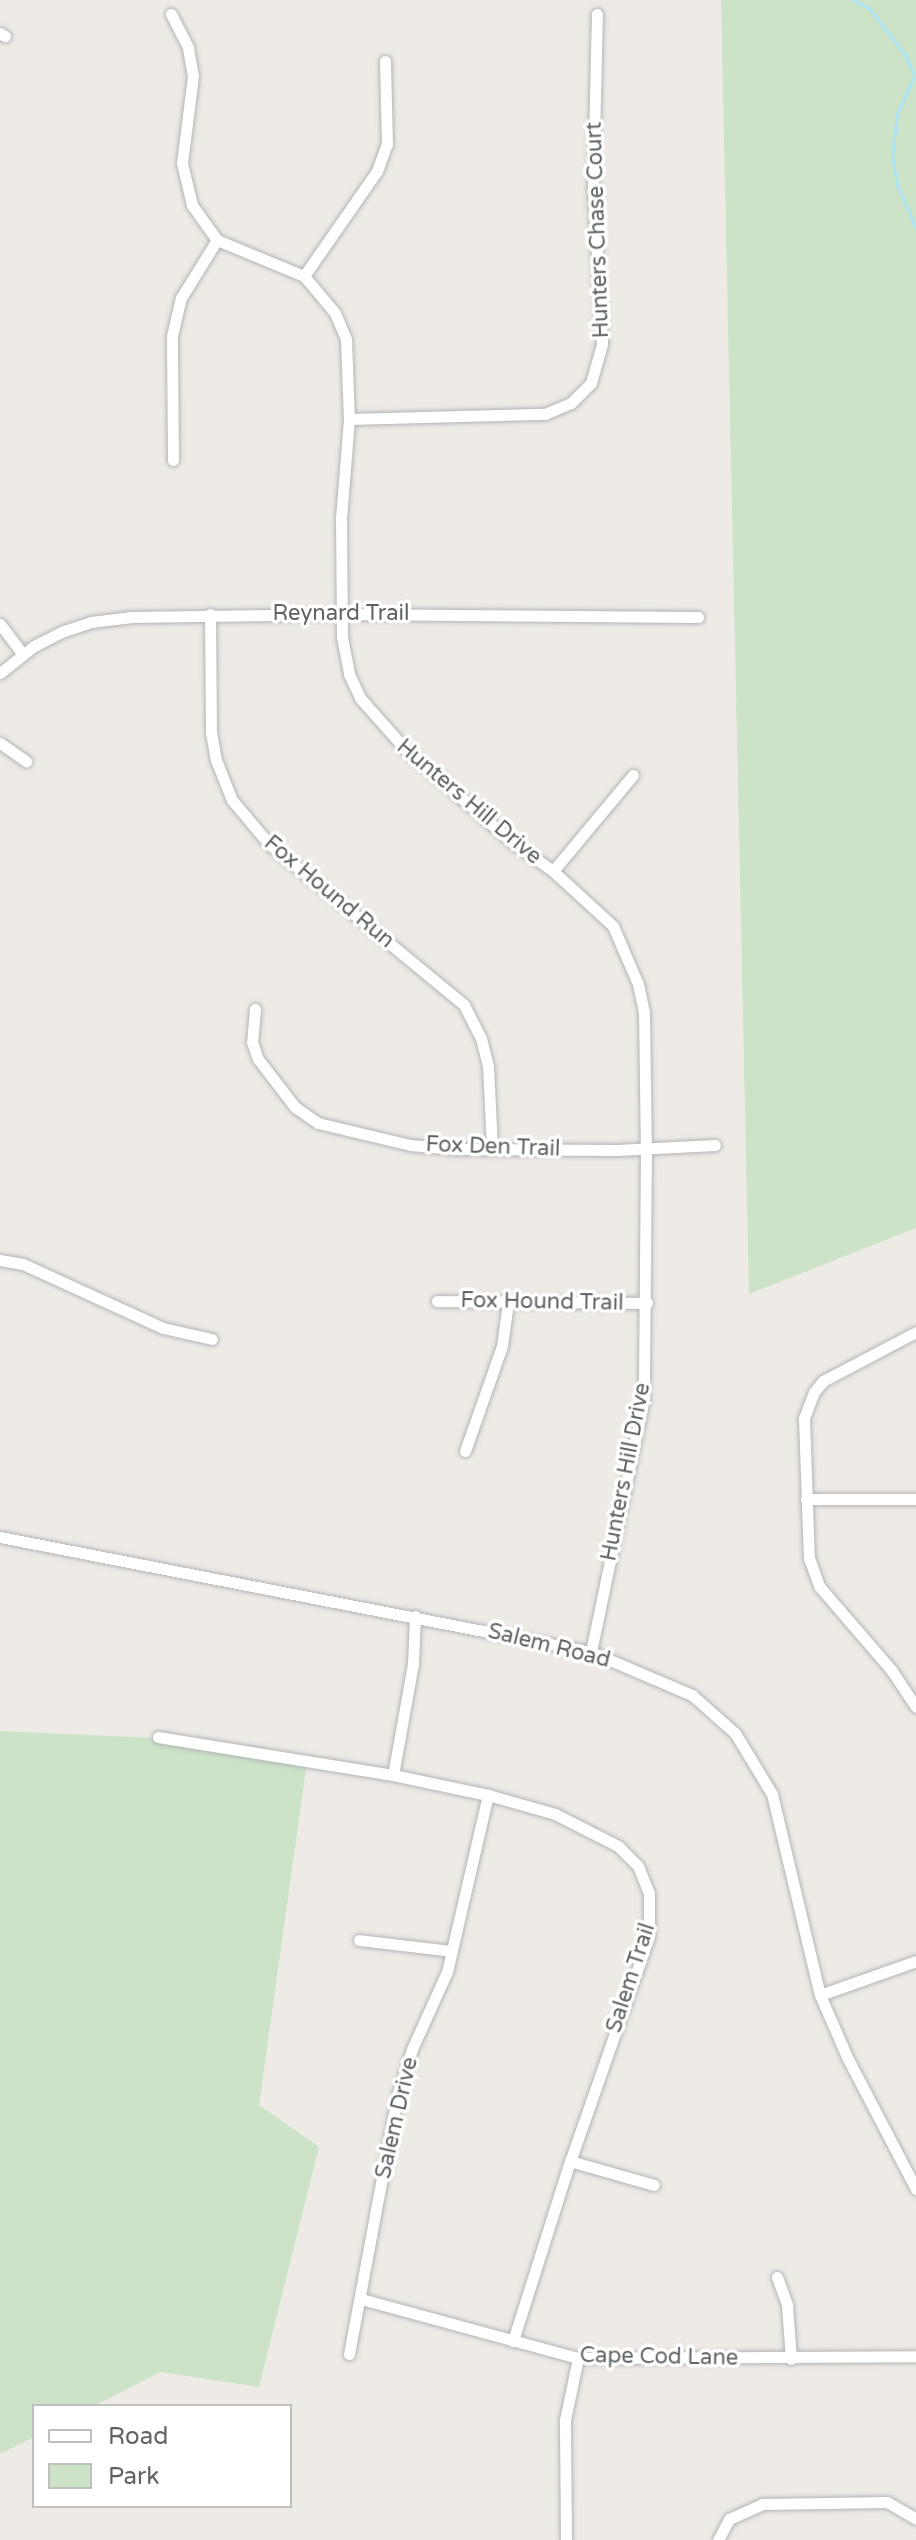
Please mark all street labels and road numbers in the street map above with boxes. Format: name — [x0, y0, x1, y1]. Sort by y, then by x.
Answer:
street label: Hunters Chase Court — [581, 121, 615, 339]
street label: Reynard Trail — [272, 601, 410, 627]
street label: Hunters Hill Drive — [391, 734, 547, 870]
street label: Fox Hound Run — [259, 830, 399, 954]
street label: Fox Den Trail — [425, 1131, 561, 1163]
street label: Fox Hound Trail — [460, 1287, 624, 1317]
street label: Hunters Hill Drive — [596, 1381, 656, 1563]
street label: Salem Road — [485, 1618, 613, 1674]
street label: Salem Trail — [601, 1920, 661, 2036]
street label: Salem Drive — [370, 2055, 424, 2181]
street label: Cape Cod Lane — [580, 2342, 738, 2372]

